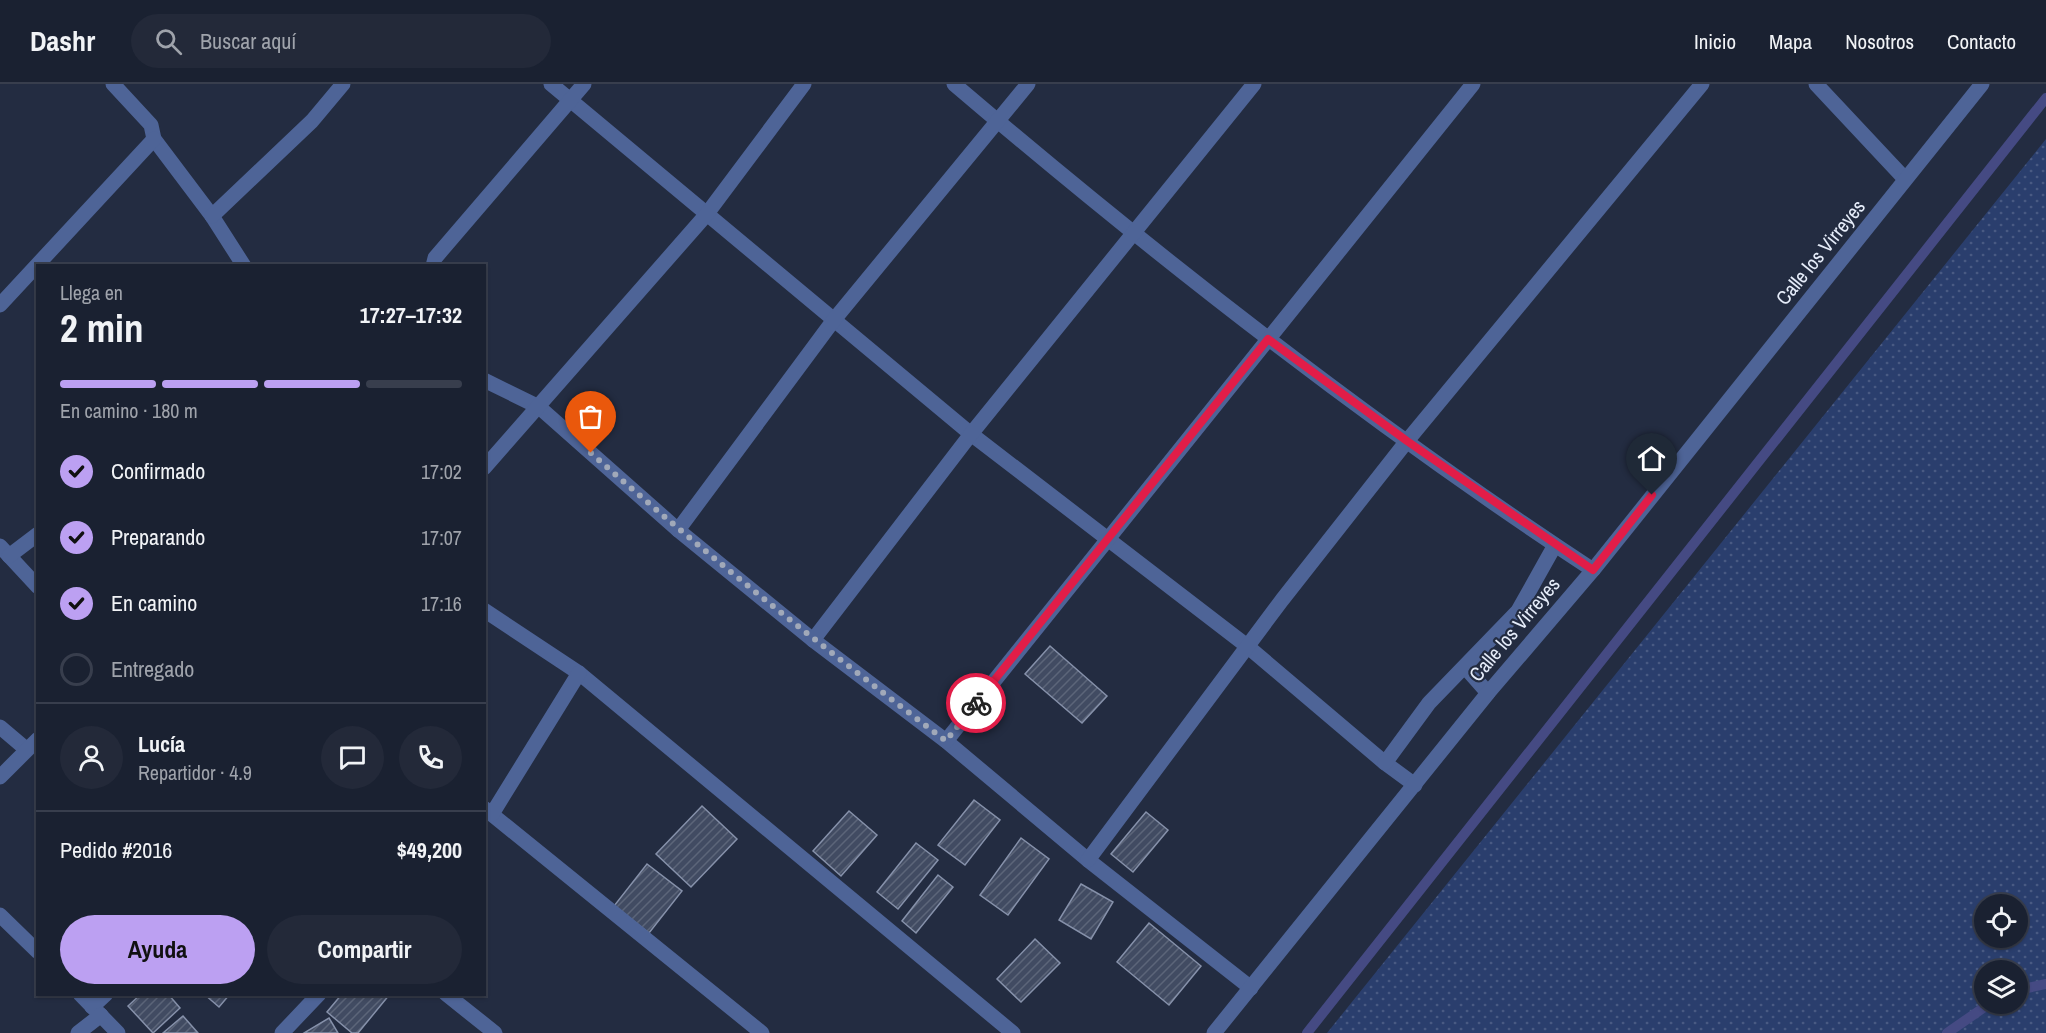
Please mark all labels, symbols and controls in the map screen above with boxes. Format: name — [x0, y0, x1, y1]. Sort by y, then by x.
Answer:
search box — [131, 14, 551, 68]
text: Dashr — [30, 22, 95, 60]
icon: search — [152, 25, 185, 58]
text: Buscar aquí — [200, 26, 296, 56]
text: Inicio — [1694, 27, 1736, 56]
text: Mapa — [1769, 27, 1812, 56]
text: Nosotros — [1845, 27, 1914, 56]
text: Contacto — [1947, 27, 2016, 56]
street label: Calle los Virreyes — [1769, 194, 1871, 310]
text: Llega en — [60, 279, 123, 306]
text: 17:27–17:32 — [360, 300, 462, 330]
text: 2 min — [60, 302, 144, 354]
pin — [565, 391, 616, 453]
text: En camino · 180 m — [60, 397, 198, 424]
icon: bag — [574, 400, 607, 433]
pin — [1626, 433, 1677, 495]
icon: home — [1635, 442, 1668, 475]
icon: check — [60, 455, 93, 488]
text: Confirmado — [111, 456, 205, 486]
text: 17:02 — [421, 458, 462, 485]
icon: check — [60, 521, 93, 554]
text: Preparando — [111, 522, 205, 552]
text: 17:07 — [421, 524, 462, 551]
street label: Calle los Virreyes — [1462, 571, 1566, 687]
icon: check — [60, 587, 93, 620]
text: En camino — [111, 588, 197, 618]
text: 17:16 — [421, 590, 462, 617]
text: Entregado — [111, 654, 194, 684]
courier — [946, 673, 1006, 733]
icon: bike — [960, 687, 993, 720]
button: person — [60, 726, 123, 789]
button: chat — [321, 726, 384, 789]
button: phone — [399, 726, 462, 789]
text: Lucía — [138, 729, 185, 759]
text: Repartidor · 4.9 — [138, 759, 252, 786]
text: Pedido #2016 — [60, 835, 172, 865]
text: $49,200 — [397, 835, 462, 865]
map controls — [1974, 894, 2028, 1014]
button: locate — [1974, 894, 2028, 948]
button: Ayuda — [60, 915, 255, 984]
button: Compartir — [267, 915, 462, 984]
button: layers — [1974, 960, 2028, 1014]

